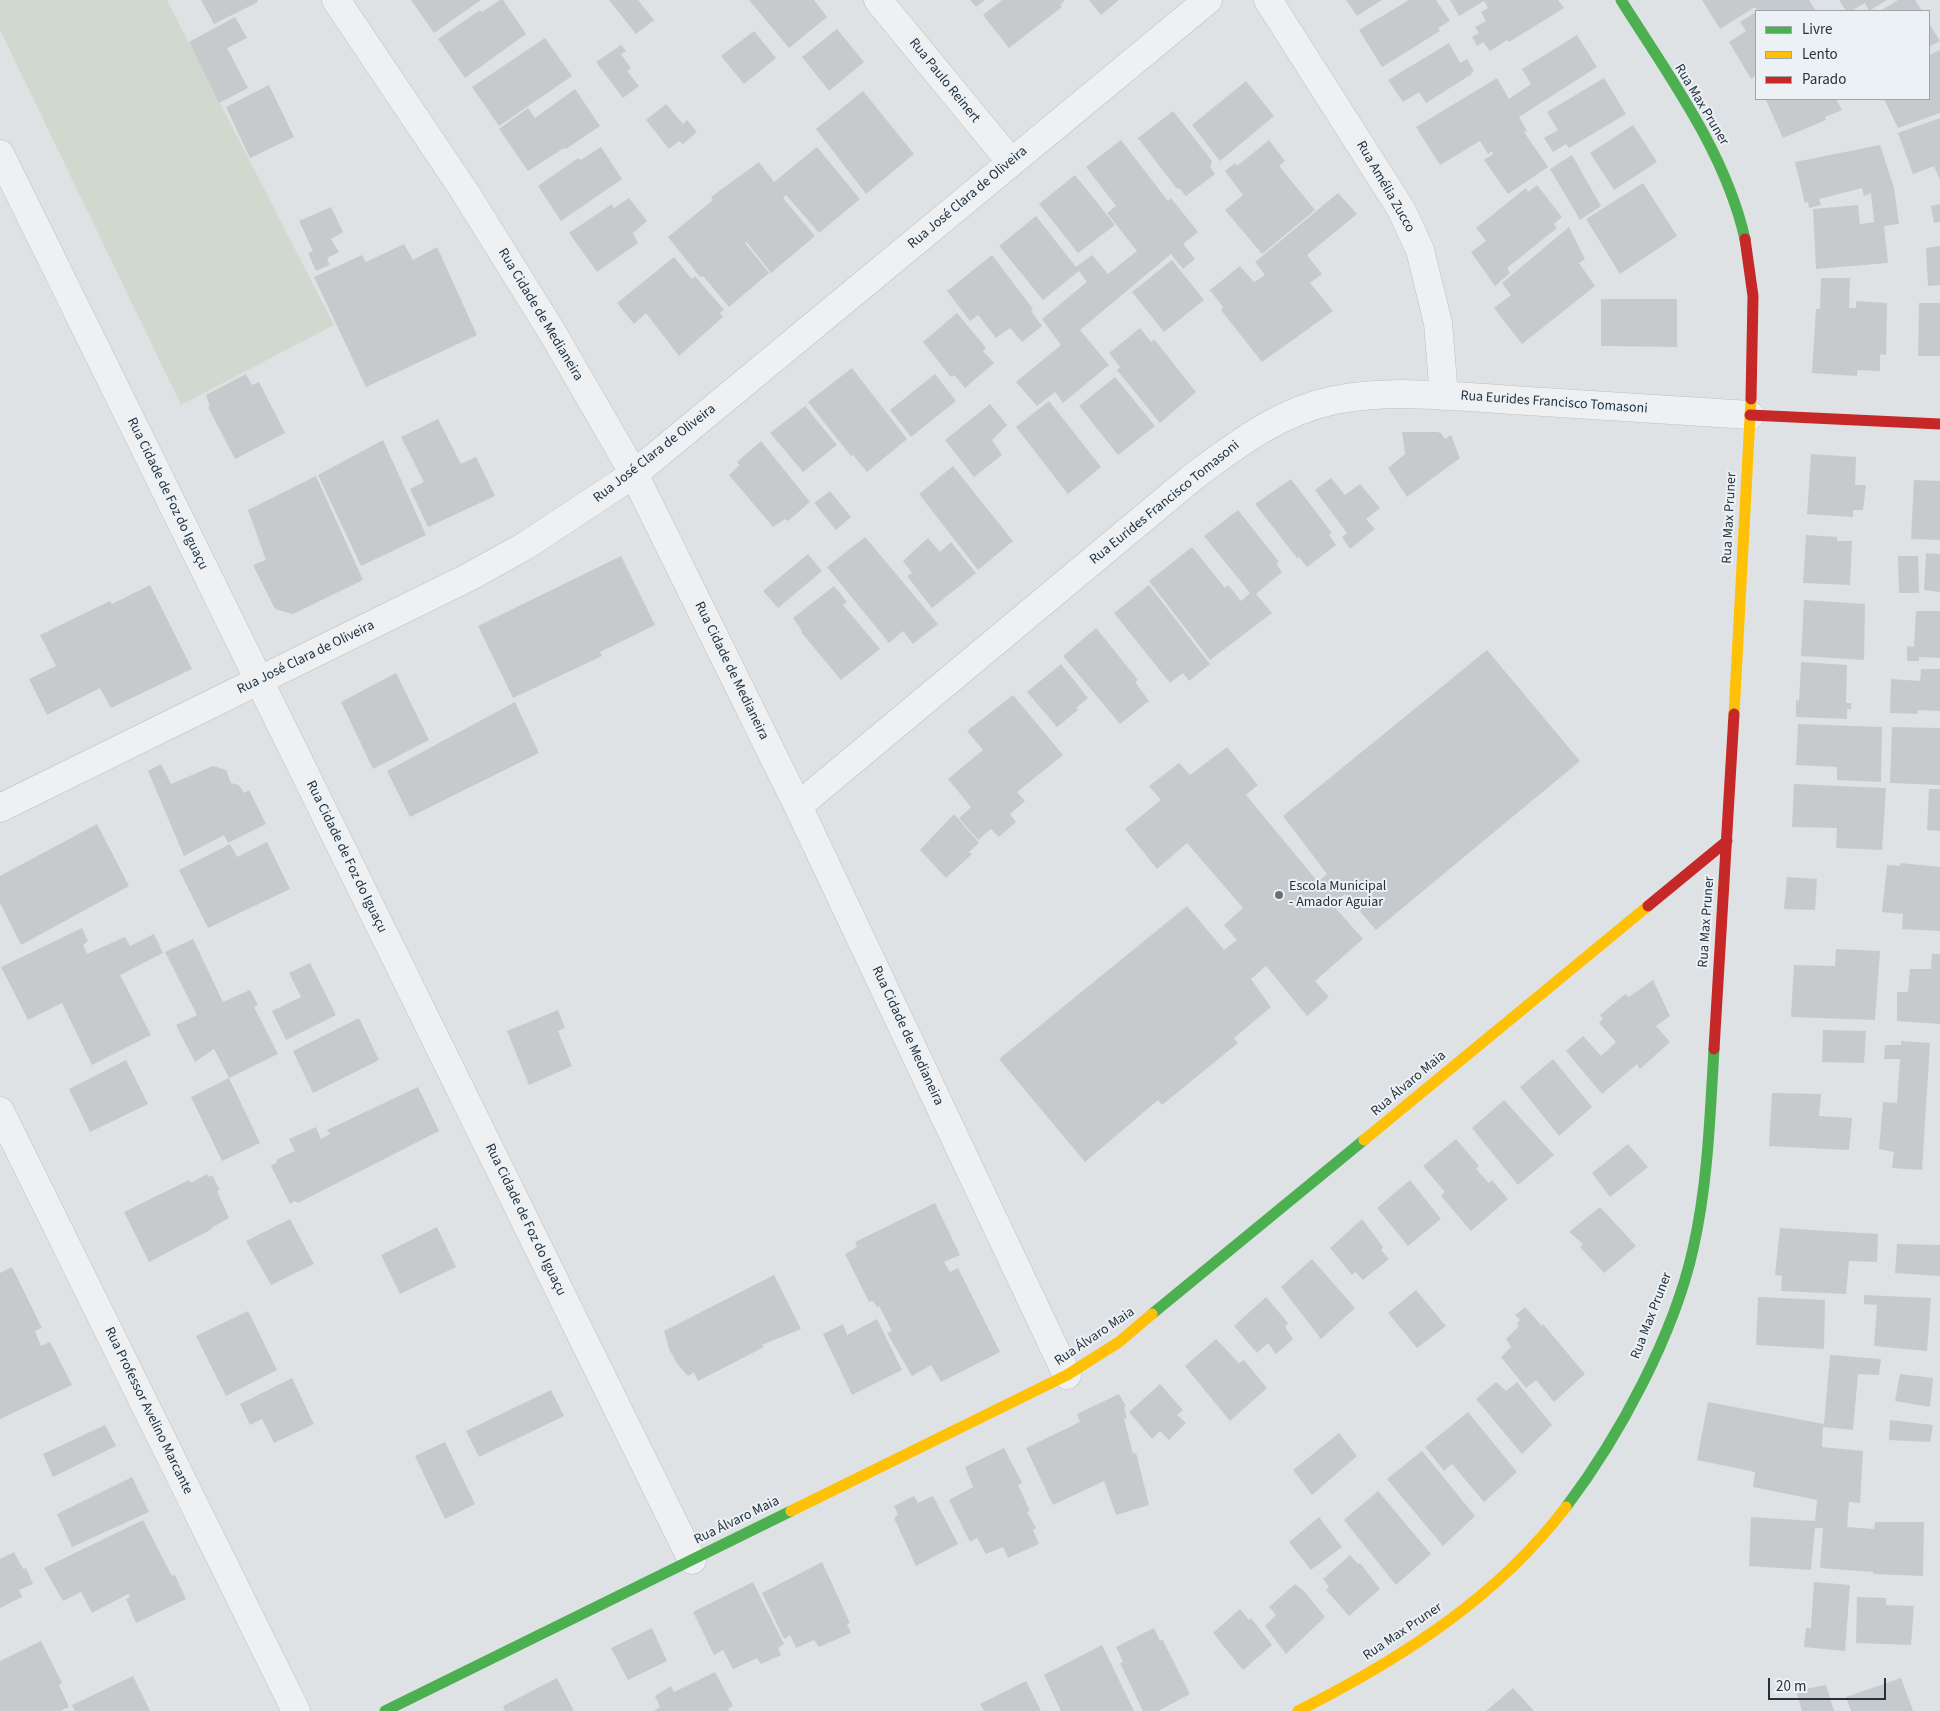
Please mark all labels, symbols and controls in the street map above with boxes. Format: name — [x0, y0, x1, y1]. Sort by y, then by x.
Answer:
legend — [1755, 10, 1930, 100]
text: Livre — [1802, 19, 1832, 40]
street label: Rua Paulo Reinert — [905, 35, 983, 127]
text: Lento — [1802, 44, 1838, 65]
street label: Rua Max Pruner — [1670, 61, 1732, 149]
text: Parado — [1802, 69, 1846, 90]
street label: Rua Amélia Zucco — [1352, 138, 1418, 236]
street label: Rua José Clara de Oliveira — [905, 143, 1031, 253]
street label: Rua Cidade de Medianeira — [494, 246, 586, 384]
street label: Rua Eurides Francisco Tomasoni — [1460, 388, 1648, 418]
street label: Rua José Clara de Oliveira — [590, 401, 720, 507]
street label: Rua Cidade de Foz do Iguaçu — [123, 415, 211, 573]
street label: Rua Eurides Francisco Tomasoni — [1087, 437, 1243, 569]
street label: Rua Max Pruner — [1719, 472, 1741, 564]
street label: Rua Cidade de Medianeira — [690, 599, 772, 743]
street label: Rua José Clara de Oliveira — [235, 617, 377, 699]
street label: Rua Cidade de Foz do Iguaçu — [302, 778, 390, 936]
street label: Rua Max Pruner — [1695, 876, 1719, 968]
place label: Escola Municipal - Amador Aguiar — [1289, 879, 1386, 912]
marker: Escola Municipal - Amador Aguiar — [1273, 889, 1285, 901]
street label: Rua Cidade de Medianeira — [867, 964, 947, 1108]
street label: Rua Álvaro Maia — [1368, 1048, 1450, 1120]
street label: Rua Cidade de Foz do Iguaçu — [481, 1141, 569, 1299]
street label: Rua Max Pruner — [1628, 1270, 1676, 1362]
street label: Rua Álvaro Maia — [1052, 1304, 1138, 1370]
street label: Rua Professor Avelino Marcante — [100, 1325, 196, 1497]
street label: Rua Álvaro Maia — [692, 1493, 782, 1549]
street label: Rua Max Pruner — [1360, 1599, 1446, 1665]
scale bar — [1770, 1668, 1888, 1700]
text: 20 m — [1776, 1676, 1806, 1697]

